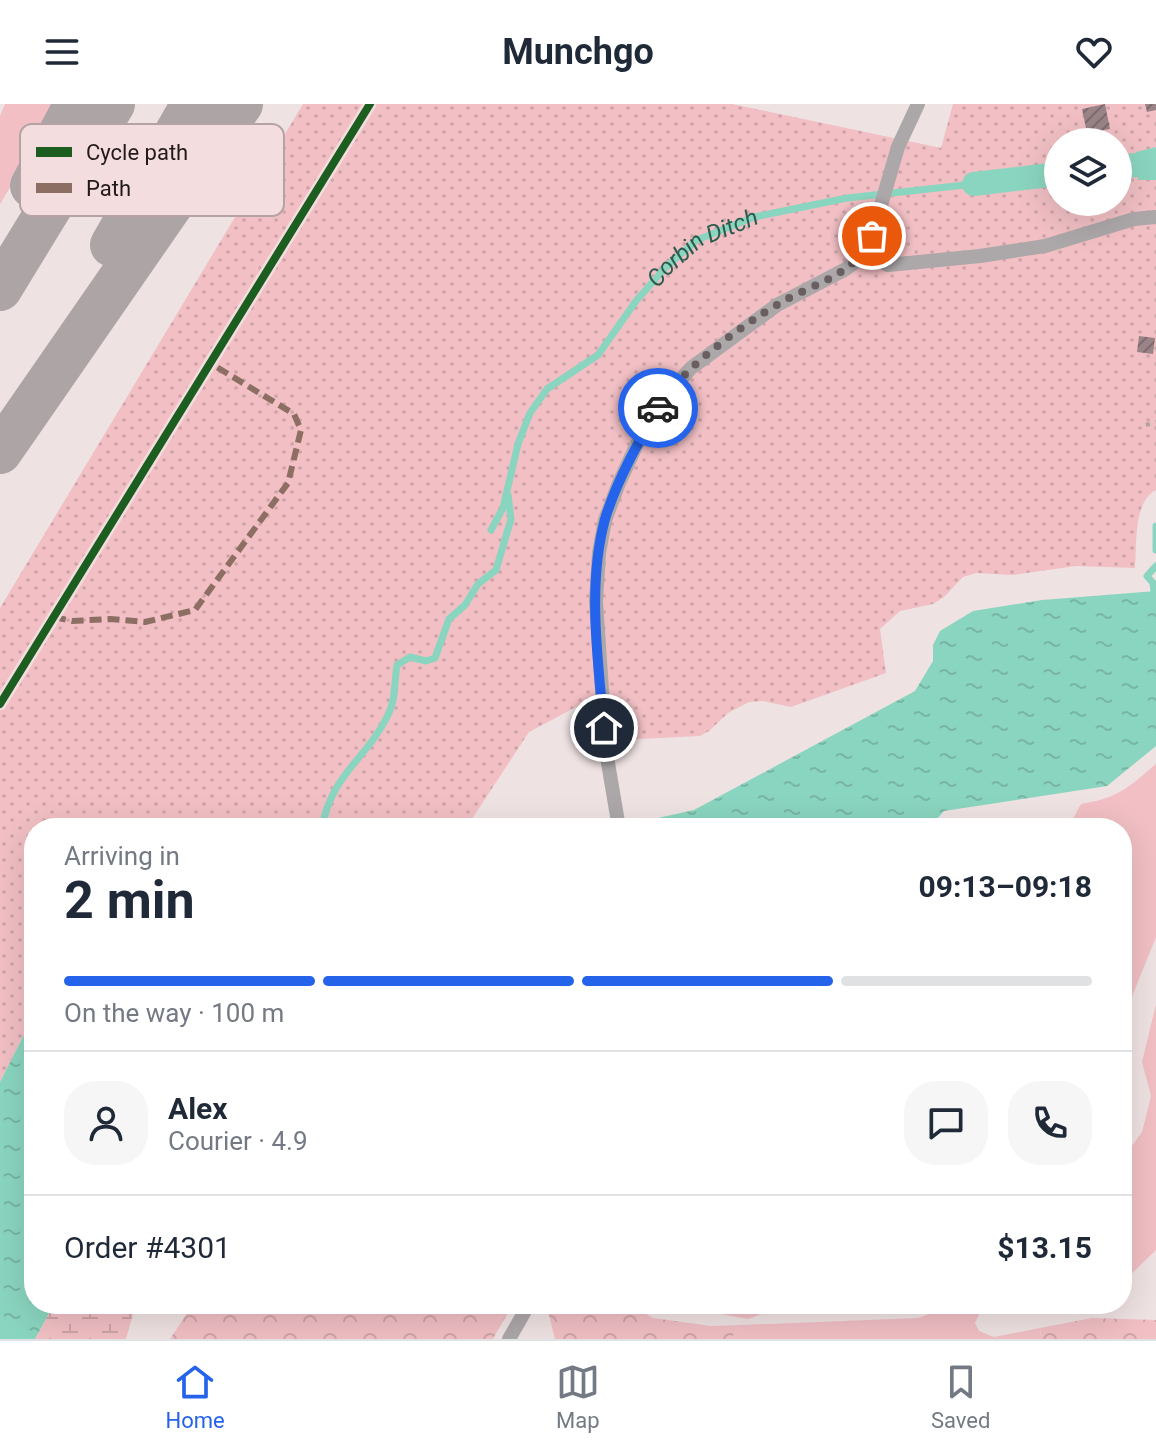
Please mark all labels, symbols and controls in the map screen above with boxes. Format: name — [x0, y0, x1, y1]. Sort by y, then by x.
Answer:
icon: menu — [40, 30, 84, 74]
icon: heart — [1072, 30, 1116, 74]
text: Munchgo — [502, 31, 654, 73]
legend — [20, 124, 284, 216]
map controls — [1044, 128, 1132, 216]
button: layers — [1044, 128, 1132, 216]
text: Cycle path — [86, 140, 188, 165]
text: Path — [86, 176, 131, 201]
pin — [838, 202, 906, 270]
water label: Corbin Ditch — [641, 203, 762, 293]
icon: bag — [850, 214, 894, 258]
courier — [618, 368, 698, 448]
icon: car — [636, 386, 680, 430]
pin — [570, 694, 638, 762]
icon: home — [582, 706, 626, 750]
text: Arriving in — [64, 841, 180, 871]
text: 09:13–09:18 — [918, 869, 1092, 904]
text: 2 min — [64, 870, 195, 931]
text: On the way · 100 m — [64, 998, 284, 1028]
button: person — [64, 1081, 148, 1165]
button: chat — [904, 1081, 988, 1165]
button: phone — [1008, 1081, 1092, 1165]
text: Alex — [168, 1091, 228, 1126]
text: Courier · 4.9 — [168, 1126, 308, 1156]
text: Order #4301 — [64, 1230, 231, 1265]
text: $13.15 — [997, 1230, 1092, 1265]
tab: Home — [166, 1360, 225, 1433]
tab: Map — [556, 1360, 600, 1433]
tab: Saved — [931, 1360, 990, 1433]

